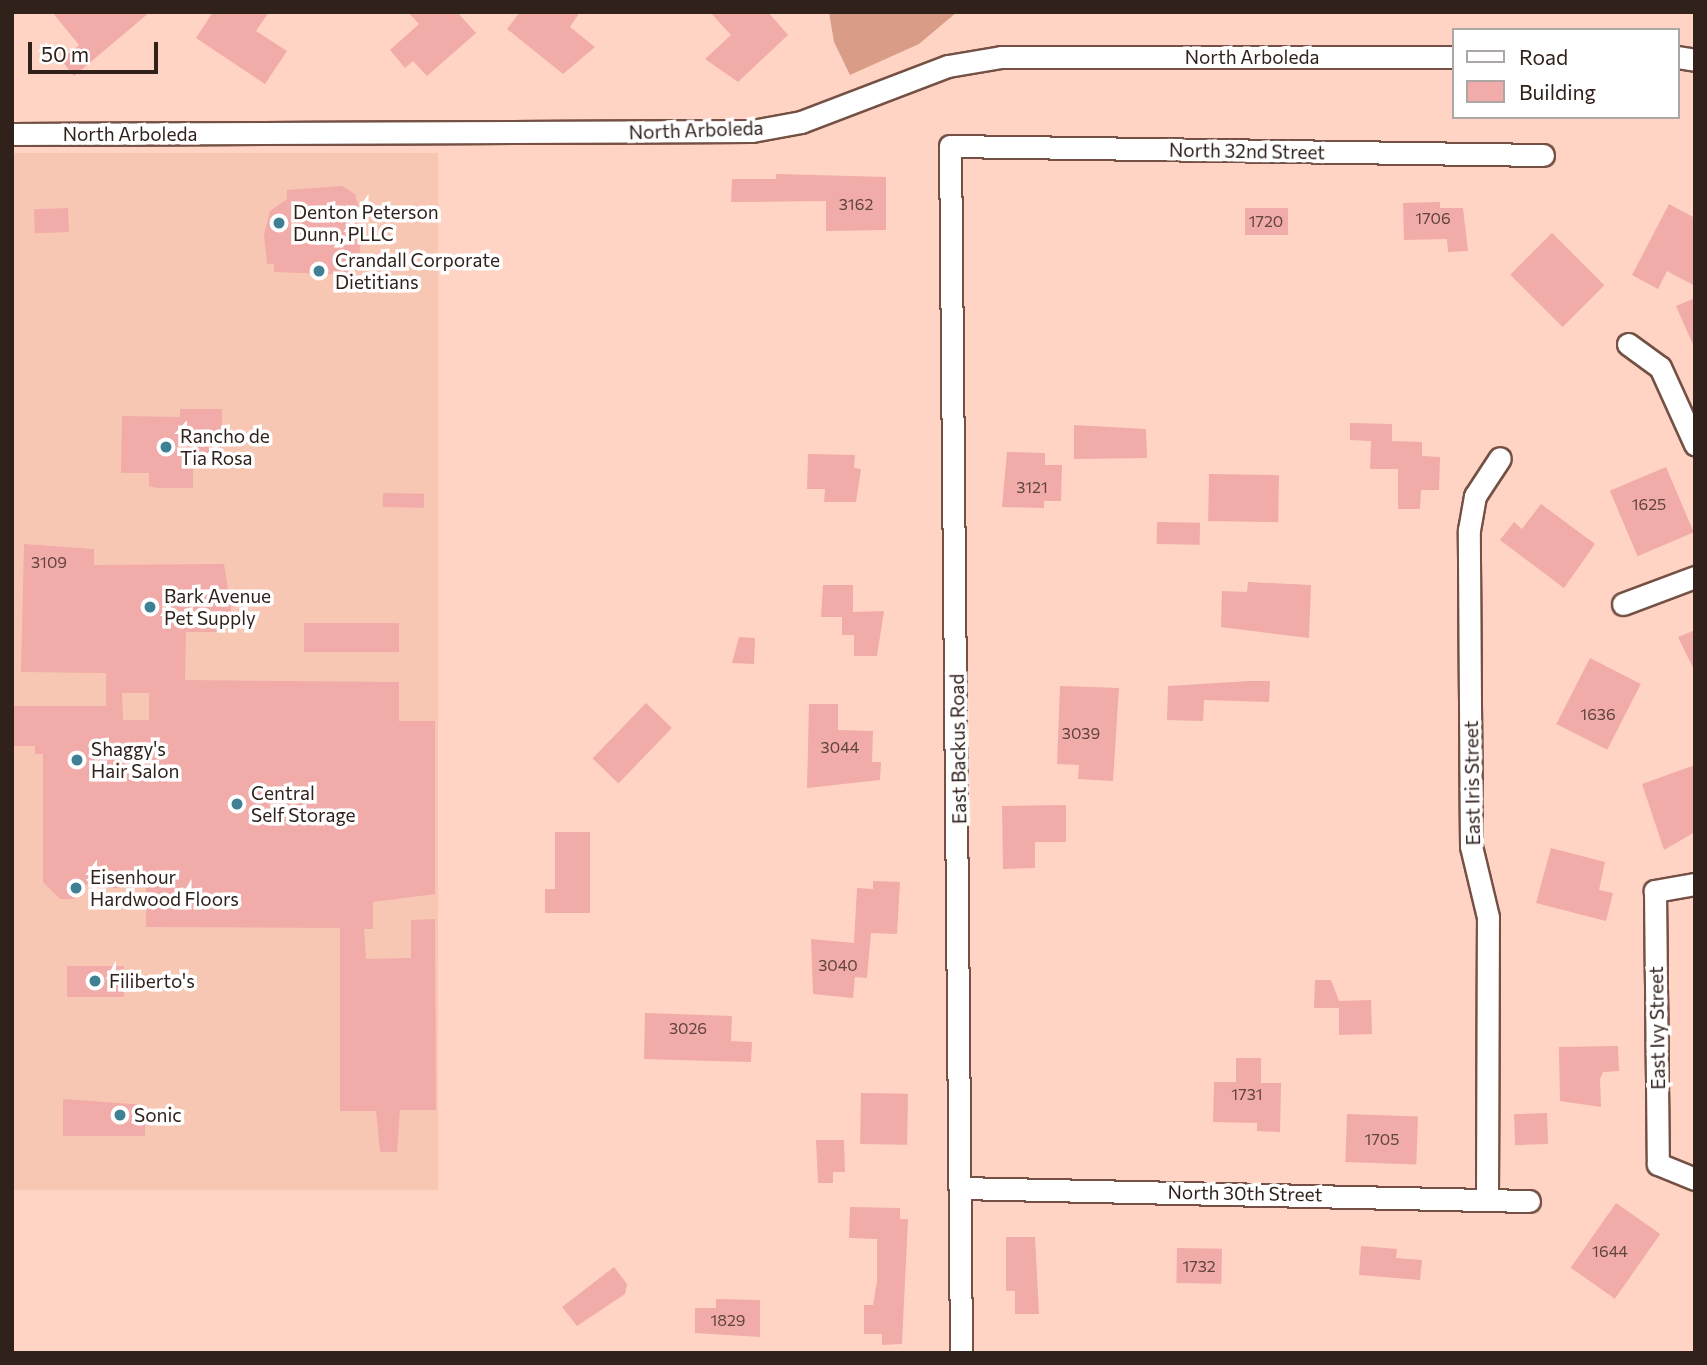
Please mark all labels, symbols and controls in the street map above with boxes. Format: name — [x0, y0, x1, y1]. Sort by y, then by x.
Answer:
scale bar — [32, 28, 161, 72]
legend — [1452, 28, 1679, 119]
text: 50 m — [41, 41, 89, 66]
text: Road — [1519, 44, 1568, 69]
street label: North Arboleda — [1185, 46, 1319, 68]
text: Building — [1519, 79, 1596, 104]
street label: North Arboleda — [628, 116, 764, 144]
street label: North Arboleda — [63, 123, 197, 145]
street label: North 32nd Street — [1169, 138, 1325, 164]
house number: 3162 — [839, 194, 873, 214]
place label: Denton Peterson Dunn, PLLC — [293, 201, 439, 245]
house number: 1706 — [1415, 208, 1451, 228]
house number: 1720 — [1249, 211, 1283, 231]
marker: Denton Peterson Dunn, PLLC — [271, 215, 287, 231]
place label: Crandall Corporate Dietitians — [335, 249, 500, 293]
marker: Crandall Corporate Dietitians — [309, 261, 329, 281]
place label: Rancho de Tia Rosa — [180, 425, 270, 469]
marker: Rancho de Tia Rosa — [158, 439, 174, 455]
house number: 3121 — [1016, 477, 1048, 497]
house number: 1625 — [1632, 494, 1666, 514]
house number: 3109 — [31, 552, 67, 572]
place label: Bark Avenue Pet Supply — [164, 585, 271, 629]
marker: Bark Avenue Pet Supply — [142, 599, 158, 615]
street label: East Backus Road — [945, 674, 971, 824]
house number: 1636 — [1580, 704, 1616, 724]
street label: East Iris Street — [1460, 720, 1484, 846]
house number: 3039 — [1062, 723, 1100, 743]
house number: 3044 — [821, 737, 859, 757]
place label: Shaggy's Hair Salon — [91, 738, 179, 782]
marker: Shaggy's Hair Salon — [69, 752, 85, 768]
place label: Central Self Storage — [251, 782, 356, 826]
marker: Central Self Storage — [229, 796, 245, 812]
place label: Eisenhour Hardwood Floors — [90, 866, 239, 910]
marker: Eisenhour Hardwood Floors — [68, 880, 84, 896]
house number: 3040 — [818, 955, 858, 975]
street label: East Ivy Street — [1645, 966, 1669, 1090]
place label: Filiberto's — [109, 970, 195, 992]
marker: Filiberto's — [87, 973, 103, 989]
house number: 3026 — [669, 1018, 707, 1038]
house number: 1731 — [1231, 1084, 1263, 1104]
place label: Sonic — [134, 1104, 182, 1126]
marker: Sonic — [112, 1107, 128, 1123]
house number: 1705 — [1365, 1129, 1399, 1149]
street label: North 30th Street — [1167, 1180, 1323, 1206]
house number: 1644 — [1592, 1241, 1628, 1261]
house number: 1732 — [1182, 1256, 1216, 1276]
house number: 1829 — [710, 1310, 746, 1330]

